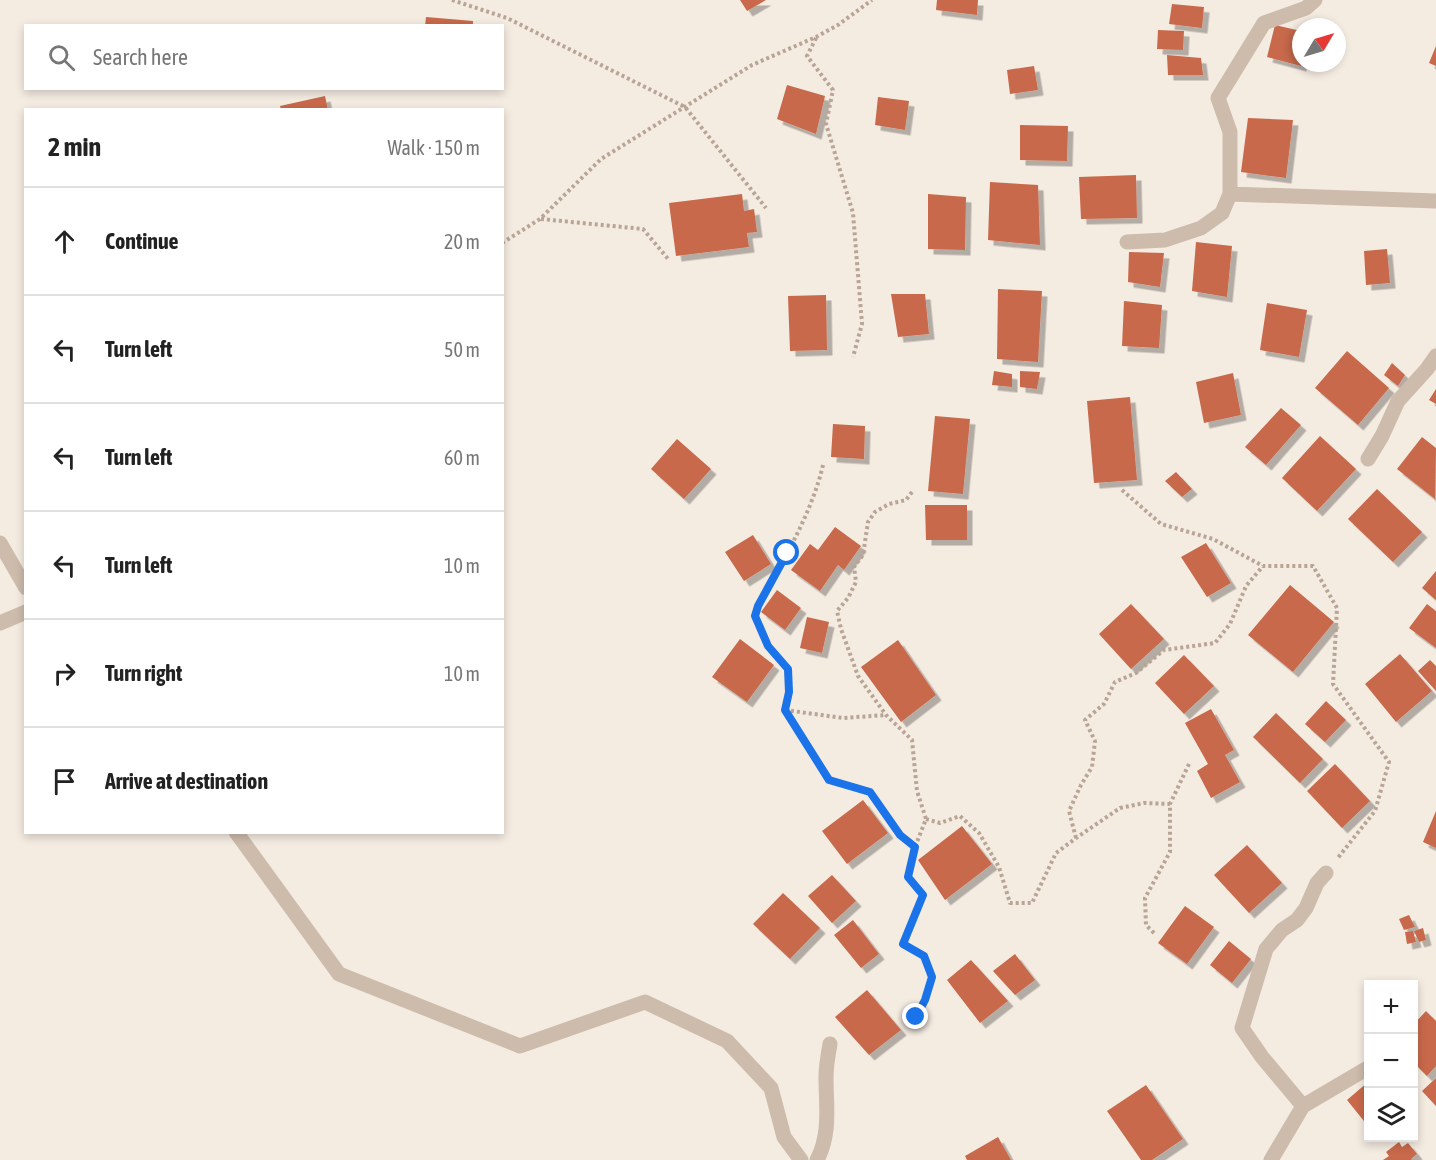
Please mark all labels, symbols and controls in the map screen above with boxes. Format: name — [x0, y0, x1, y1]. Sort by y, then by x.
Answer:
north arrow — [1292, 18, 1346, 72]
search box — [24, 24, 504, 90]
icon: search — [45, 41, 78, 74]
text: Search here — [93, 44, 188, 70]
text: 2 min — [48, 132, 101, 162]
text: Walk · 150 m — [388, 136, 480, 159]
icon: ahead — [48, 225, 81, 258]
text: Continue — [105, 228, 179, 254]
text: 20 m — [444, 230, 480, 253]
icon: left — [48, 333, 81, 366]
text: Turn left — [105, 336, 172, 362]
text: 50 m — [444, 338, 480, 361]
icon: left — [48, 441, 81, 474]
text: Turn left — [105, 444, 172, 470]
text: 60 m — [444, 446, 480, 469]
route start — [773, 539, 799, 565]
icon: left — [48, 549, 81, 582]
text: Turn left — [105, 552, 172, 578]
text: 10 m — [444, 554, 480, 577]
icon: right — [48, 657, 81, 690]
text: Turn right — [105, 660, 182, 686]
text: 10 m — [444, 662, 480, 685]
icon: arrive — [48, 765, 81, 798]
text: Arrive at destination — [105, 768, 268, 794]
map controls — [1364, 980, 1418, 1142]
button: + — [1364, 980, 1418, 1034]
route end — [902, 1003, 928, 1029]
button: − — [1364, 1034, 1418, 1088]
button: layers — [1364, 1088, 1418, 1142]

